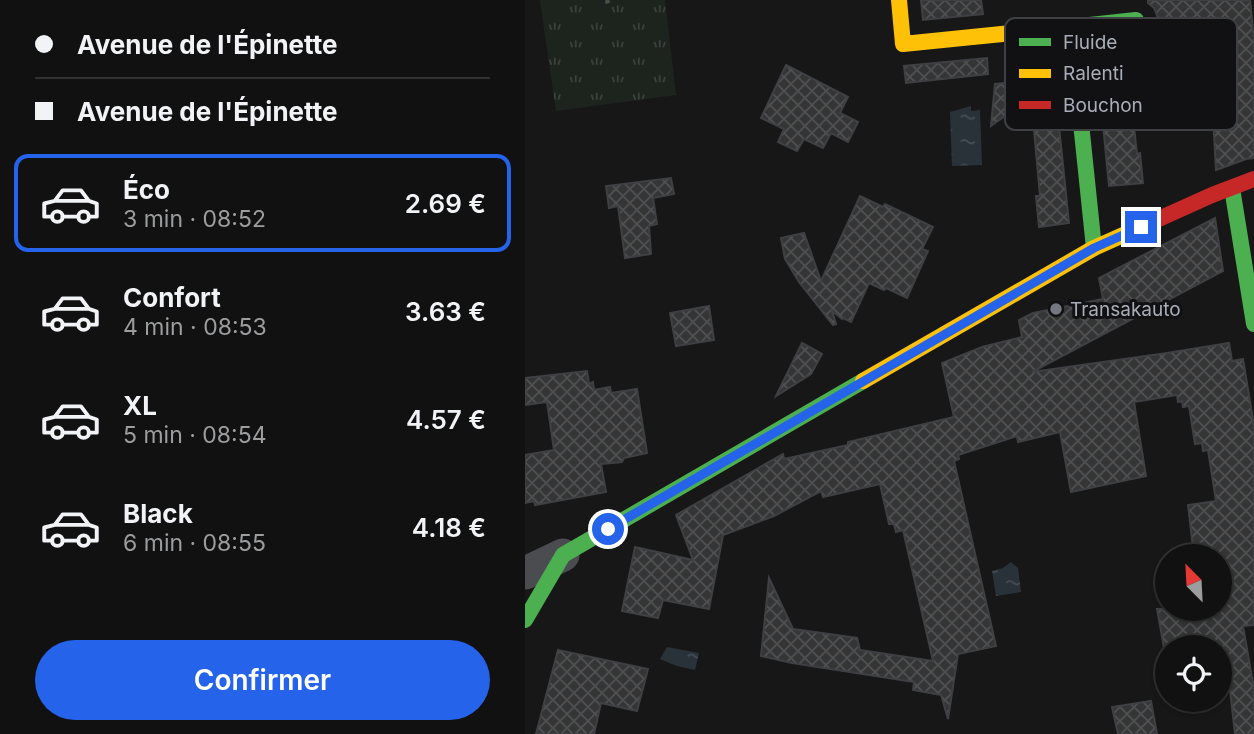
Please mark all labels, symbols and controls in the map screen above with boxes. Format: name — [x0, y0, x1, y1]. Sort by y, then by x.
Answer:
legend — [1005, 18, 1237, 130]
text: Avenue de l'Épinette — [77, 29, 337, 60]
text: Fluide — [1063, 31, 1117, 54]
text: Ralenti — [1063, 62, 1124, 85]
text: Bouchon — [1063, 94, 1143, 117]
text: Avenue de l'Épinette — [77, 96, 337, 127]
icon: car — [39, 172, 102, 235]
text: Éco — [123, 174, 170, 205]
text: 2.69 € — [405, 188, 486, 219]
text: 3 min · 08:52 — [123, 205, 266, 233]
route end — [1125, 211, 1157, 243]
icon: car — [39, 280, 102, 343]
text: Confort — [123, 282, 221, 313]
text: 3.63 € — [405, 296, 486, 327]
place label: Transakauto — [1070, 298, 1181, 321]
marker: Transakauto — [1048, 301, 1064, 317]
text: 4 min · 08:53 — [123, 313, 267, 341]
icon: car — [39, 388, 102, 451]
text: XL — [123, 390, 157, 421]
text: 4.57 € — [406, 404, 486, 435]
text: 5 min · 08:54 — [123, 421, 267, 449]
icon: car — [39, 496, 102, 559]
text: Black — [123, 498, 193, 529]
text: 4.18 € — [412, 512, 486, 543]
route start — [592, 513, 624, 545]
text: 6 min · 08:55 — [123, 529, 266, 557]
north arrow — [1155, 544, 1232, 621]
map controls — [1155, 544, 1232, 712]
button: locate — [1155, 635, 1232, 712]
button: Confirmer — [35, 640, 490, 720]

